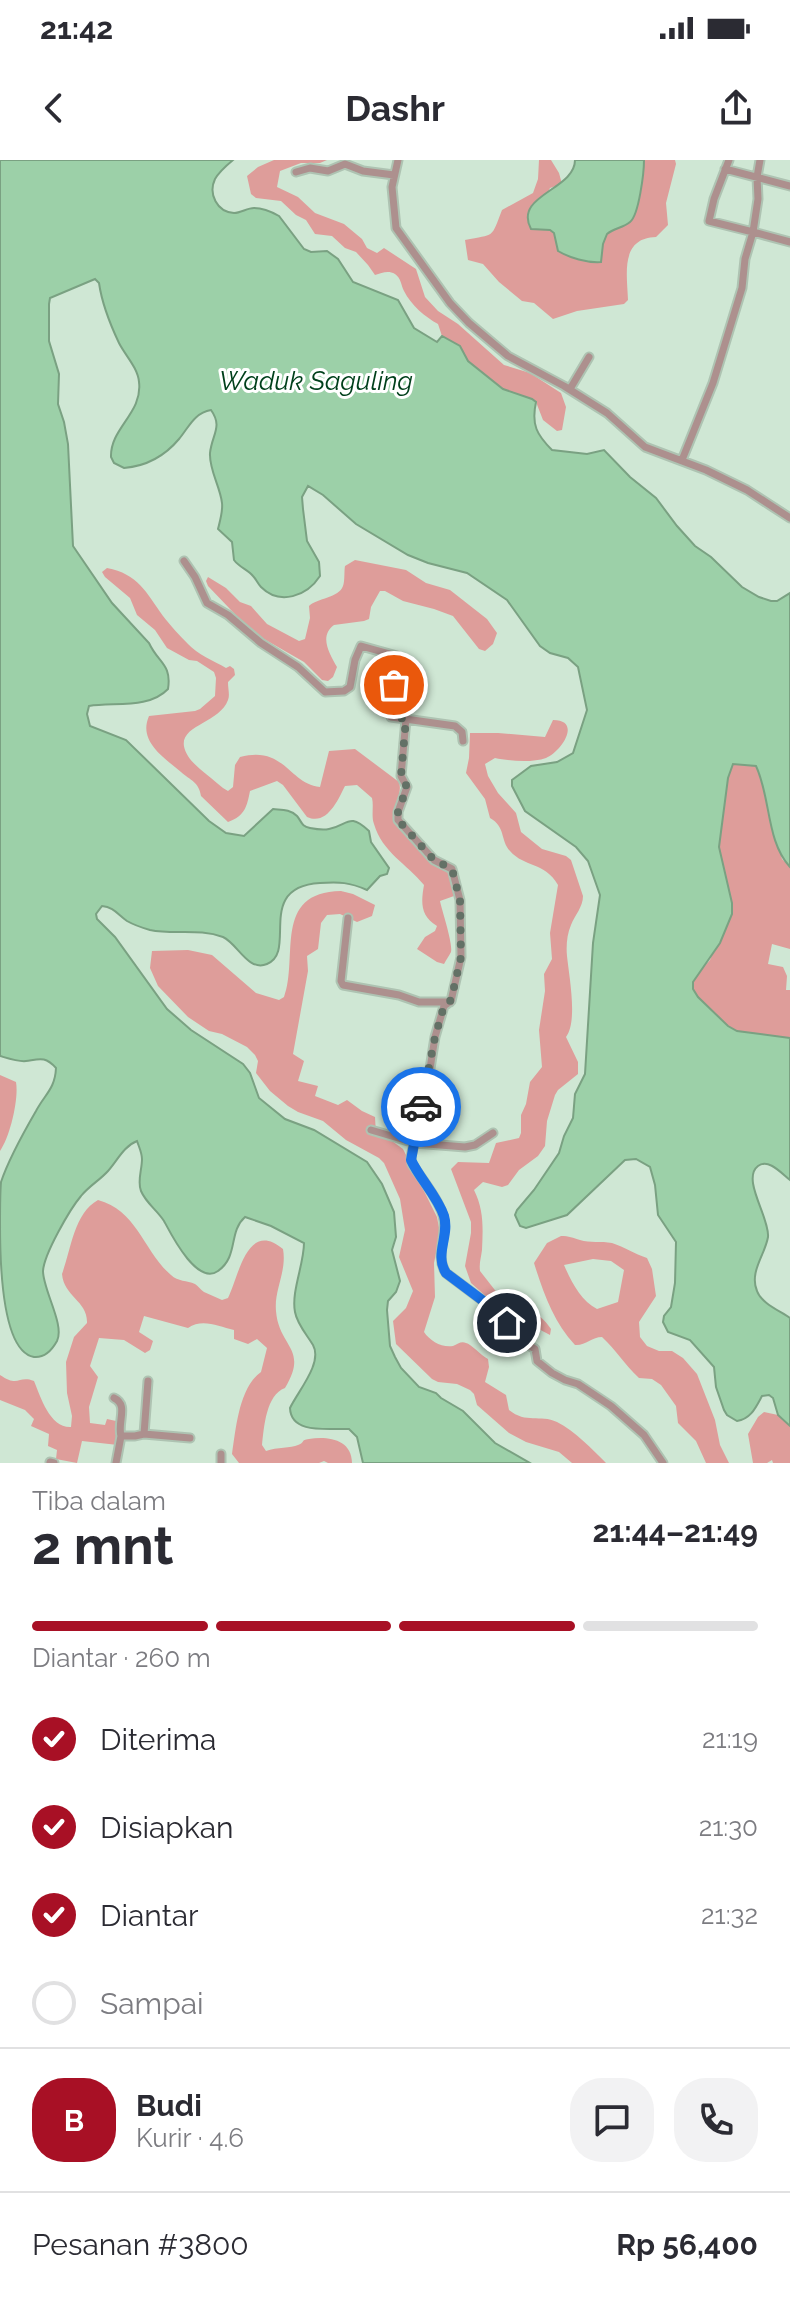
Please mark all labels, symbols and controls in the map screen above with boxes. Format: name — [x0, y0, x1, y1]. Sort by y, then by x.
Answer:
text: 21:42 — [40, 11, 113, 46]
icon: back — [32, 86, 76, 130]
icon: share — [714, 86, 758, 130]
text: Dashr — [345, 87, 445, 129]
water label: Waduk Saguling — [219, 366, 413, 396]
pin — [360, 651, 428, 719]
icon: bag — [372, 663, 416, 707]
courier — [381, 1067, 461, 1147]
icon: car — [399, 1085, 443, 1129]
pin — [473, 1289, 541, 1357]
icon: home — [485, 1301, 529, 1345]
text: Tiba dalam — [32, 1486, 166, 1516]
text: 21:44–21:49 — [593, 1514, 758, 1549]
text: 2 mnt — [32, 1515, 173, 1576]
text: Diantar · 260 m — [32, 1643, 211, 1673]
icon: check — [32, 1717, 76, 1761]
text: Diterima — [100, 1722, 216, 1757]
text: 21:19 — [702, 1724, 758, 1754]
icon: check — [32, 1805, 76, 1849]
text: Disiapkan — [100, 1810, 234, 1845]
text: 21:30 — [699, 1812, 758, 1842]
icon: check — [32, 1893, 76, 1937]
text: Diantar — [100, 1898, 199, 1933]
text: 21:32 — [701, 1900, 758, 1930]
text: Sampai — [100, 1986, 204, 2021]
button: chat — [570, 2078, 654, 2162]
button: phone — [674, 2078, 758, 2162]
text: Budi — [136, 2088, 202, 2123]
text: B — [64, 2103, 84, 2138]
text: Kurir · 4.6 — [136, 2123, 244, 2153]
text: Pesanan #3800 — [32, 2227, 249, 2262]
text: Rp 56,400 — [616, 2227, 758, 2262]

